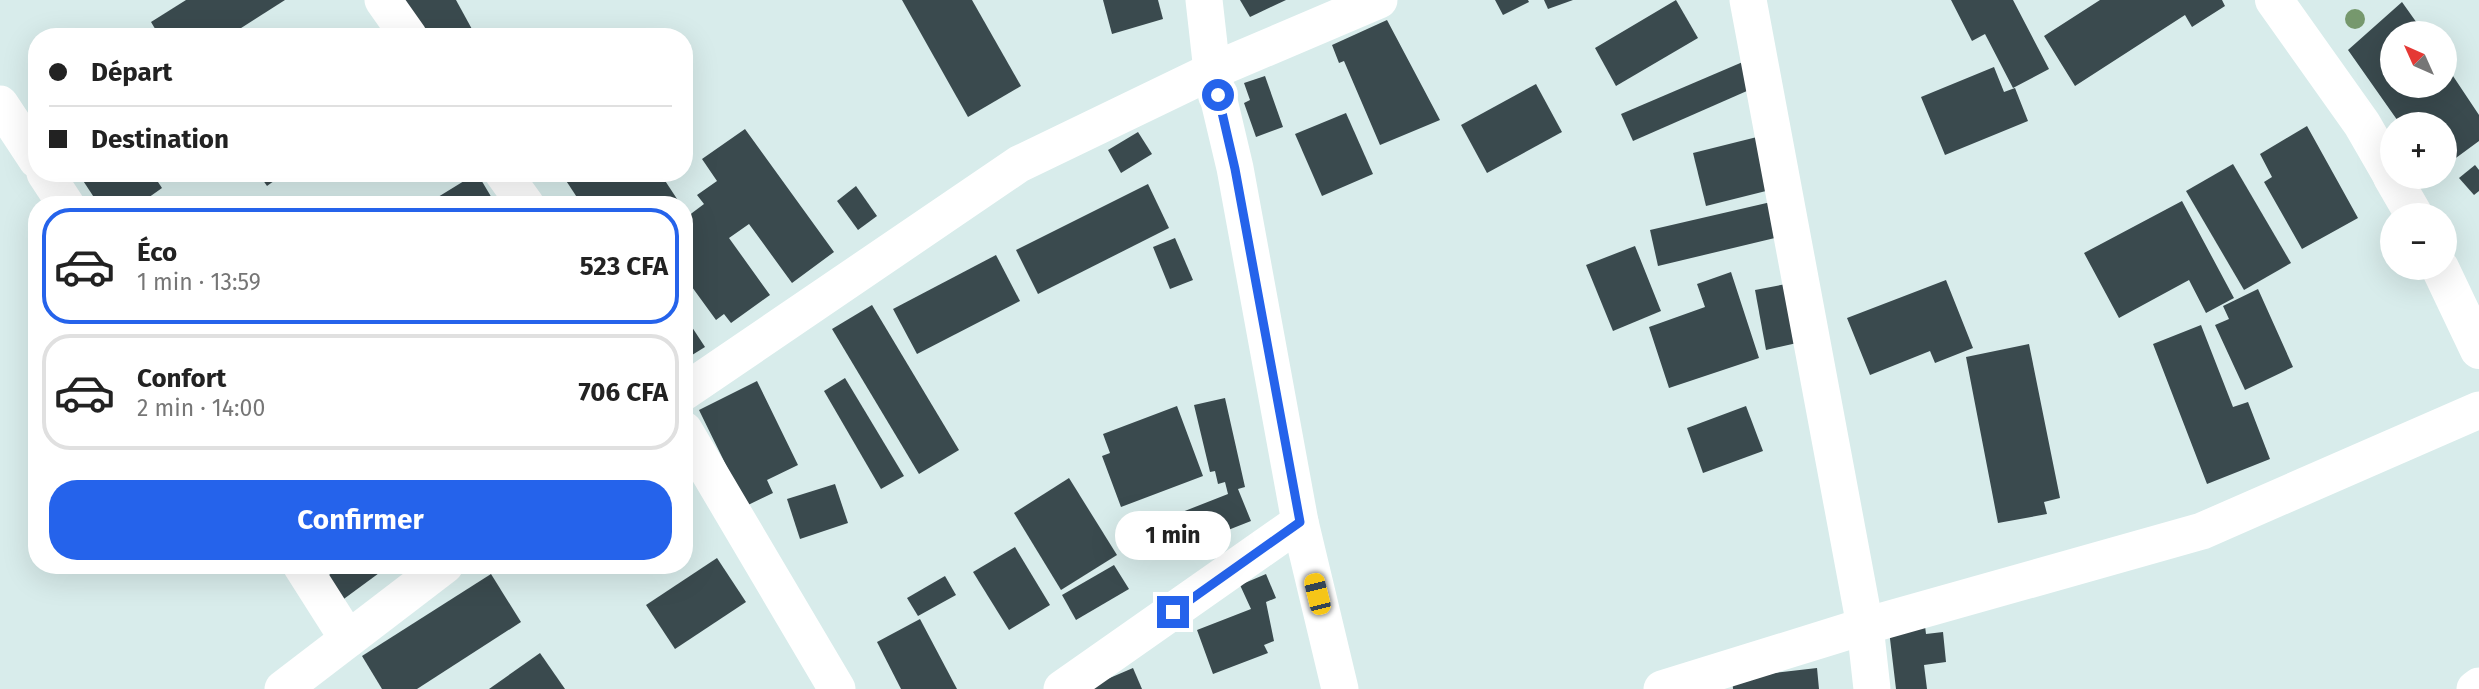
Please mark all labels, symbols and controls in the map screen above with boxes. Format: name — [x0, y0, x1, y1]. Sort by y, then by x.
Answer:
north arrow — [2380, 21, 2457, 98]
map controls — [2380, 21, 2457, 280]
text: Départ — [91, 57, 172, 88]
route start — [1202, 79, 1234, 111]
button: + — [2380, 112, 2457, 189]
text: Destination — [91, 124, 229, 155]
button: − — [2380, 203, 2457, 280]
icon: car — [53, 235, 116, 298]
text: Éco — [137, 237, 177, 268]
text: 523 CFA — [580, 251, 668, 282]
text: 1 min · 13:59 — [137, 268, 261, 296]
icon: car — [53, 361, 116, 424]
text: Confort — [137, 363, 226, 394]
text: 706 CFA — [578, 377, 668, 408]
text: 2 min · 14:00 — [137, 394, 265, 422]
button: Confirmer — [49, 480, 672, 560]
callout: 1 min — [1115, 510, 1231, 560]
text: 1 min — [1145, 521, 1201, 549]
car — [1302, 571, 1333, 617]
route end — [1157, 596, 1189, 628]

